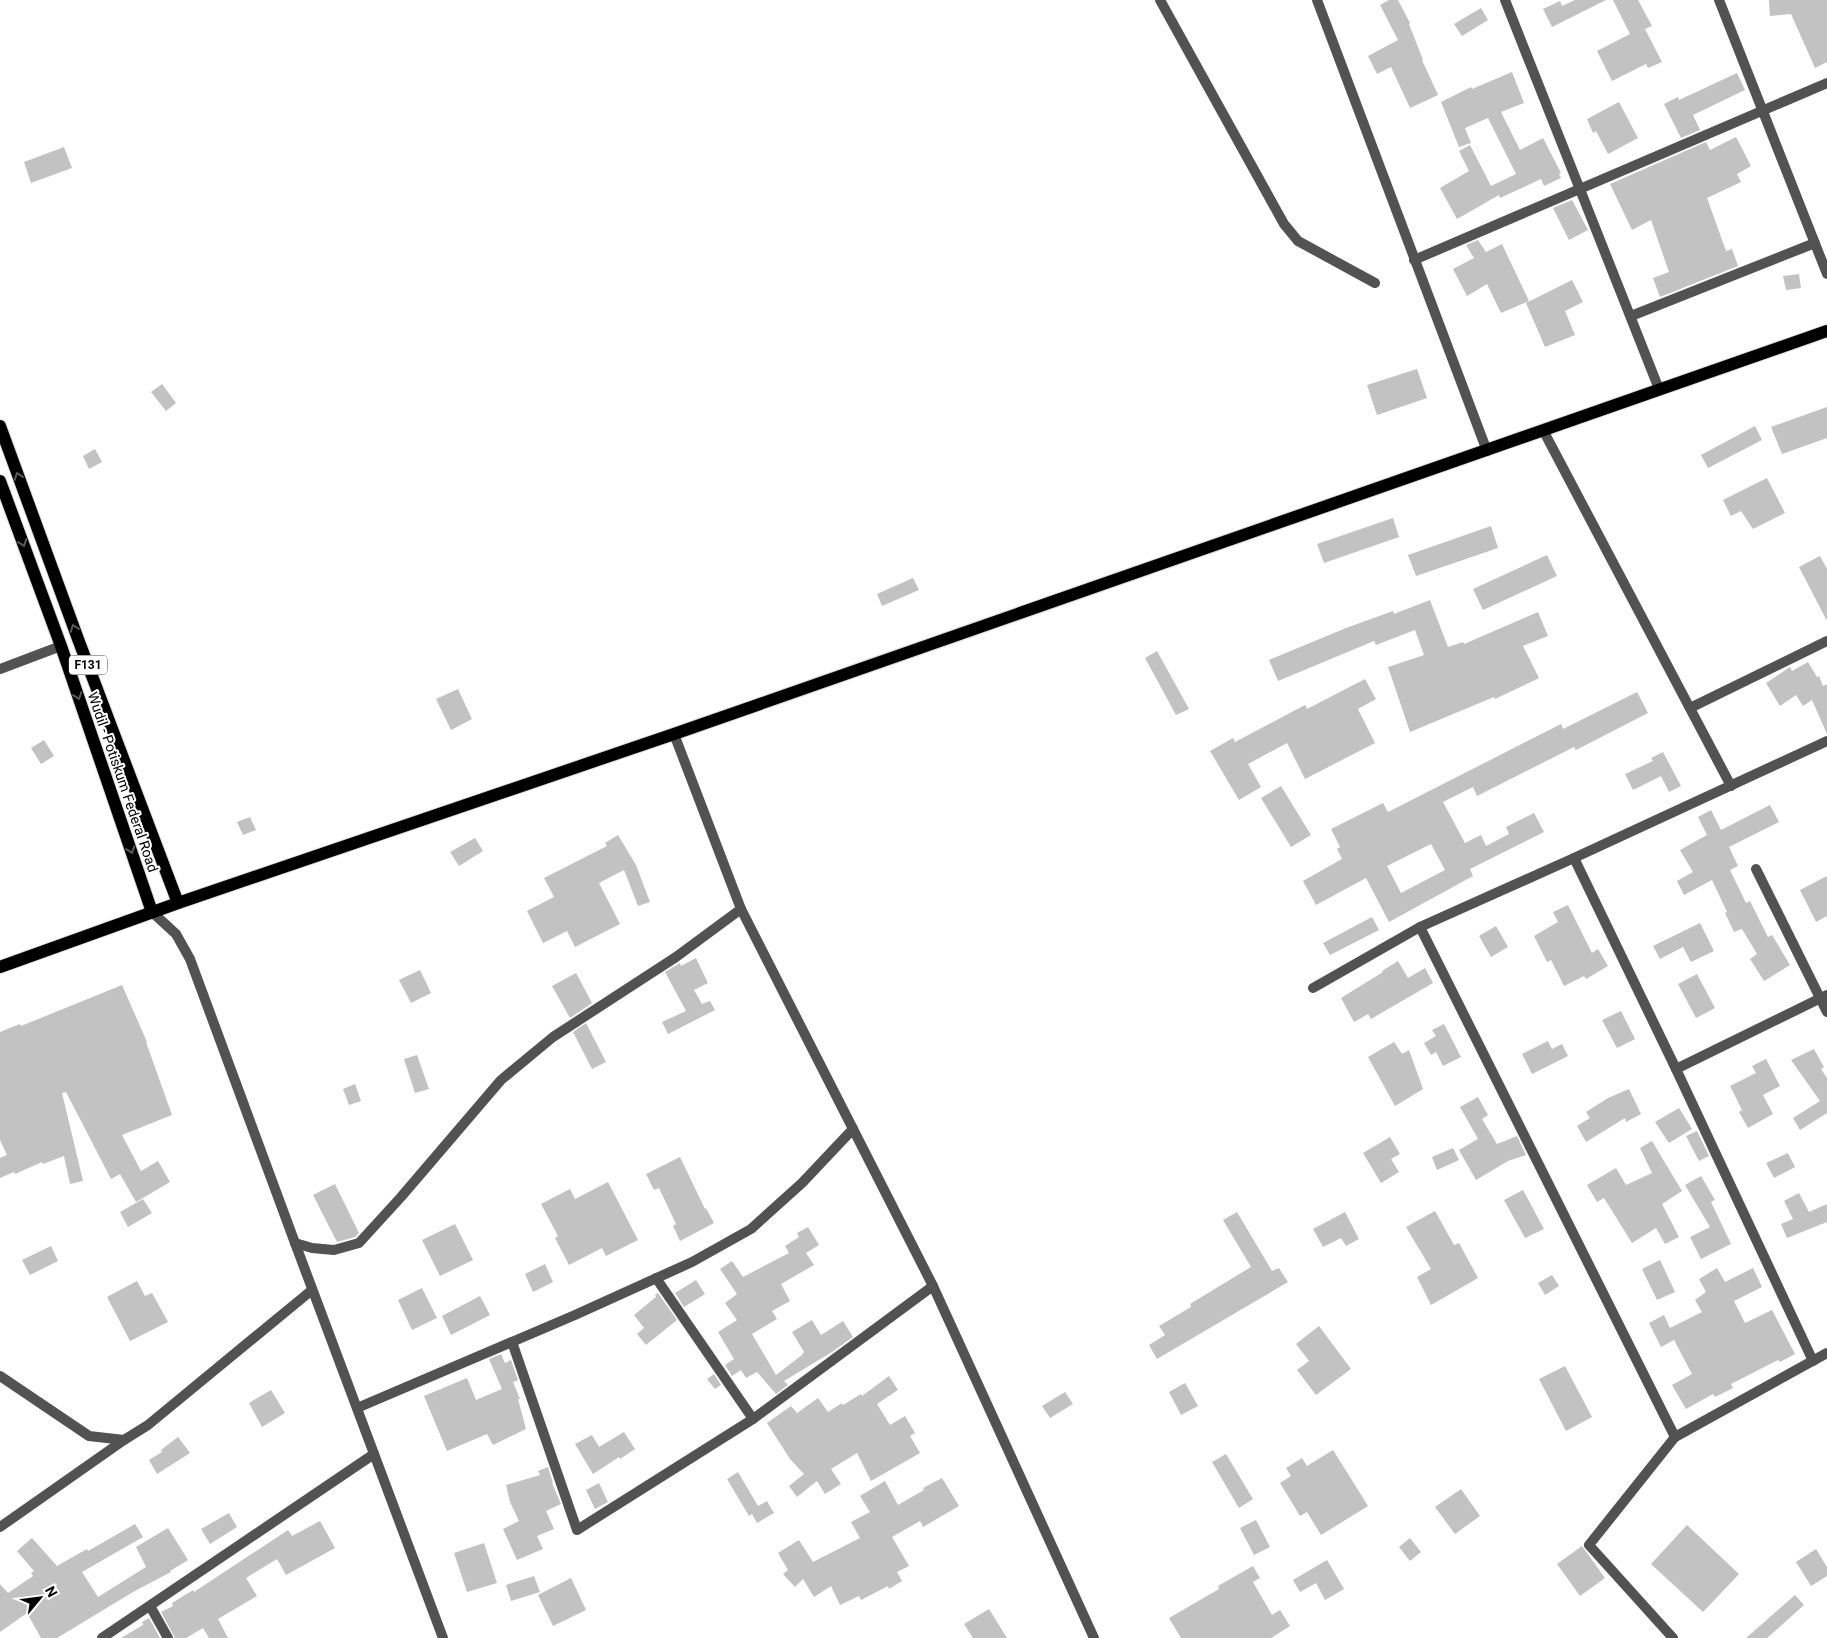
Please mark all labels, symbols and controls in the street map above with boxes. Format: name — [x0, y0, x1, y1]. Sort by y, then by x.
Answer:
one-way arrow — [14, 472, 24, 480]
one-way arrow — [17, 538, 27, 547]
one-way arrow — [70, 624, 80, 633]
road number: F131 — [69, 656, 107, 674]
street label: Wudil - Potiskum Federal Road — [85, 690, 161, 874]
one-way arrow — [72, 691, 82, 700]
one-way arrow — [125, 845, 135, 854]
north arrow — [15, 1573, 65, 1623]
text: N — [42, 1583, 61, 1600]

